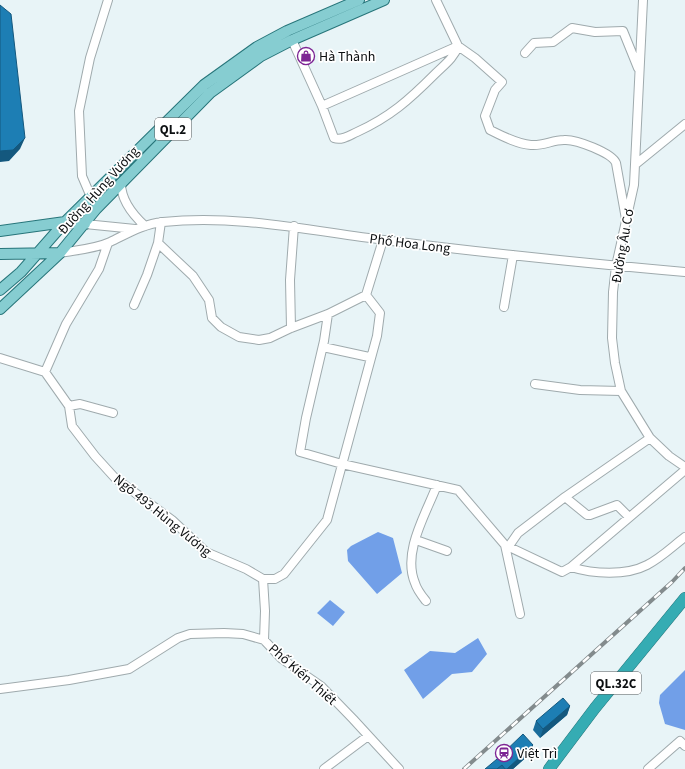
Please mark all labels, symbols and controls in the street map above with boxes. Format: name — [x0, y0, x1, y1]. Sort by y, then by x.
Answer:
shop icon: Hà Thành — [296, 46, 316, 66]
place label: Hà Thành — [319, 47, 375, 67]
road number: QL.2 — [155, 118, 191, 140]
street label: Đường Hùng Vương — [54, 142, 144, 239]
street label: Đường Âu Cơ — [607, 207, 639, 285]
street label: Phố Hoa Long — [368, 229, 451, 259]
street label: Ngõ 493 Hùng Vương — [109, 470, 216, 562]
street label: Phố Kiến Thiết — [264, 639, 341, 710]
road number: QL.32C — [591, 672, 641, 694]
station icon: Việt Trì — [494, 743, 514, 763]
place label: Việt Trì — [517, 744, 557, 764]

